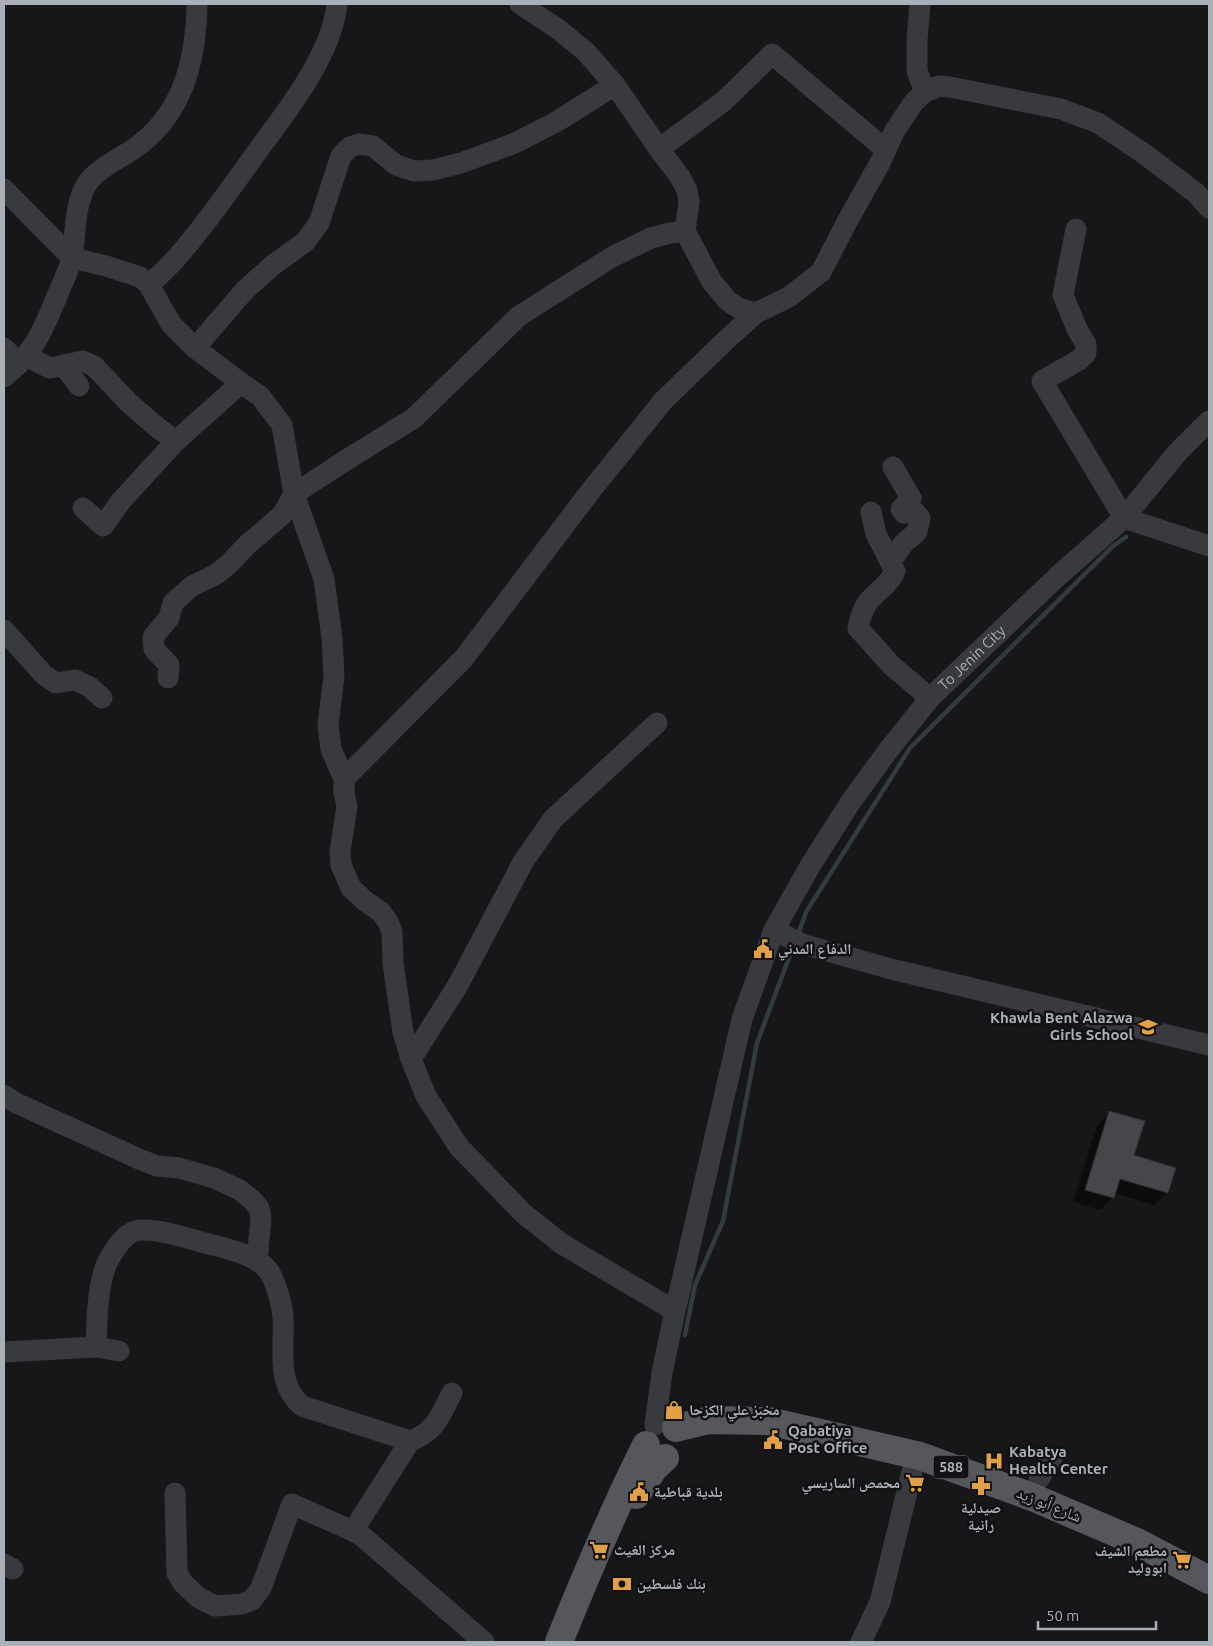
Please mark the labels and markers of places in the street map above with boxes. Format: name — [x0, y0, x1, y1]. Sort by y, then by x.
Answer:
public building icon: الدفاع المدني — [752, 938, 774, 960]
place label: الدفاع المدني — [778, 940, 852, 961]
place label: Khawla Bent Alazwa Girls School — [990, 1009, 1133, 1043]
school or university icon: Khawla Bent Alazwa Girls School — [1137, 1016, 1159, 1038]
shop icon: مخبز علي الكزحا — [663, 1399, 685, 1421]
place label: مخبز علي الكزحا — [689, 1401, 780, 1422]
place label: Qabatiya Post Office — [788, 1422, 867, 1456]
public building icon: Qabatiya Post Office — [762, 1429, 784, 1451]
place label: Kabatya Health Center — [1009, 1443, 1109, 1477]
hospital icon: Kabatya Health Center — [983, 1450, 1005, 1472]
supermarket icon: محمص الساريسي — [904, 1472, 926, 1494]
place label: محمص الساريسي — [802, 1474, 900, 1495]
pharmacy icon: صيدلية رانية — [970, 1475, 992, 1497]
public building icon: بلدية قباطية — [628, 1481, 650, 1503]
place label: بلدية قباطية — [654, 1483, 723, 1501]
place label: صيدلية رانية — [961, 1499, 1001, 1533]
supermarket icon: مركز الغيث — [588, 1539, 610, 1561]
place label: مركز الغيث — [614, 1541, 675, 1558]
place label: مطعم الشيف ابووليد — [1095, 1542, 1167, 1577]
supermarket icon: مطعم الشيف ابووليد — [1171, 1549, 1193, 1571]
bank icon: بنك فلسطين — [611, 1573, 633, 1595]
place label: بنك فلسطين — [637, 1575, 706, 1593]

